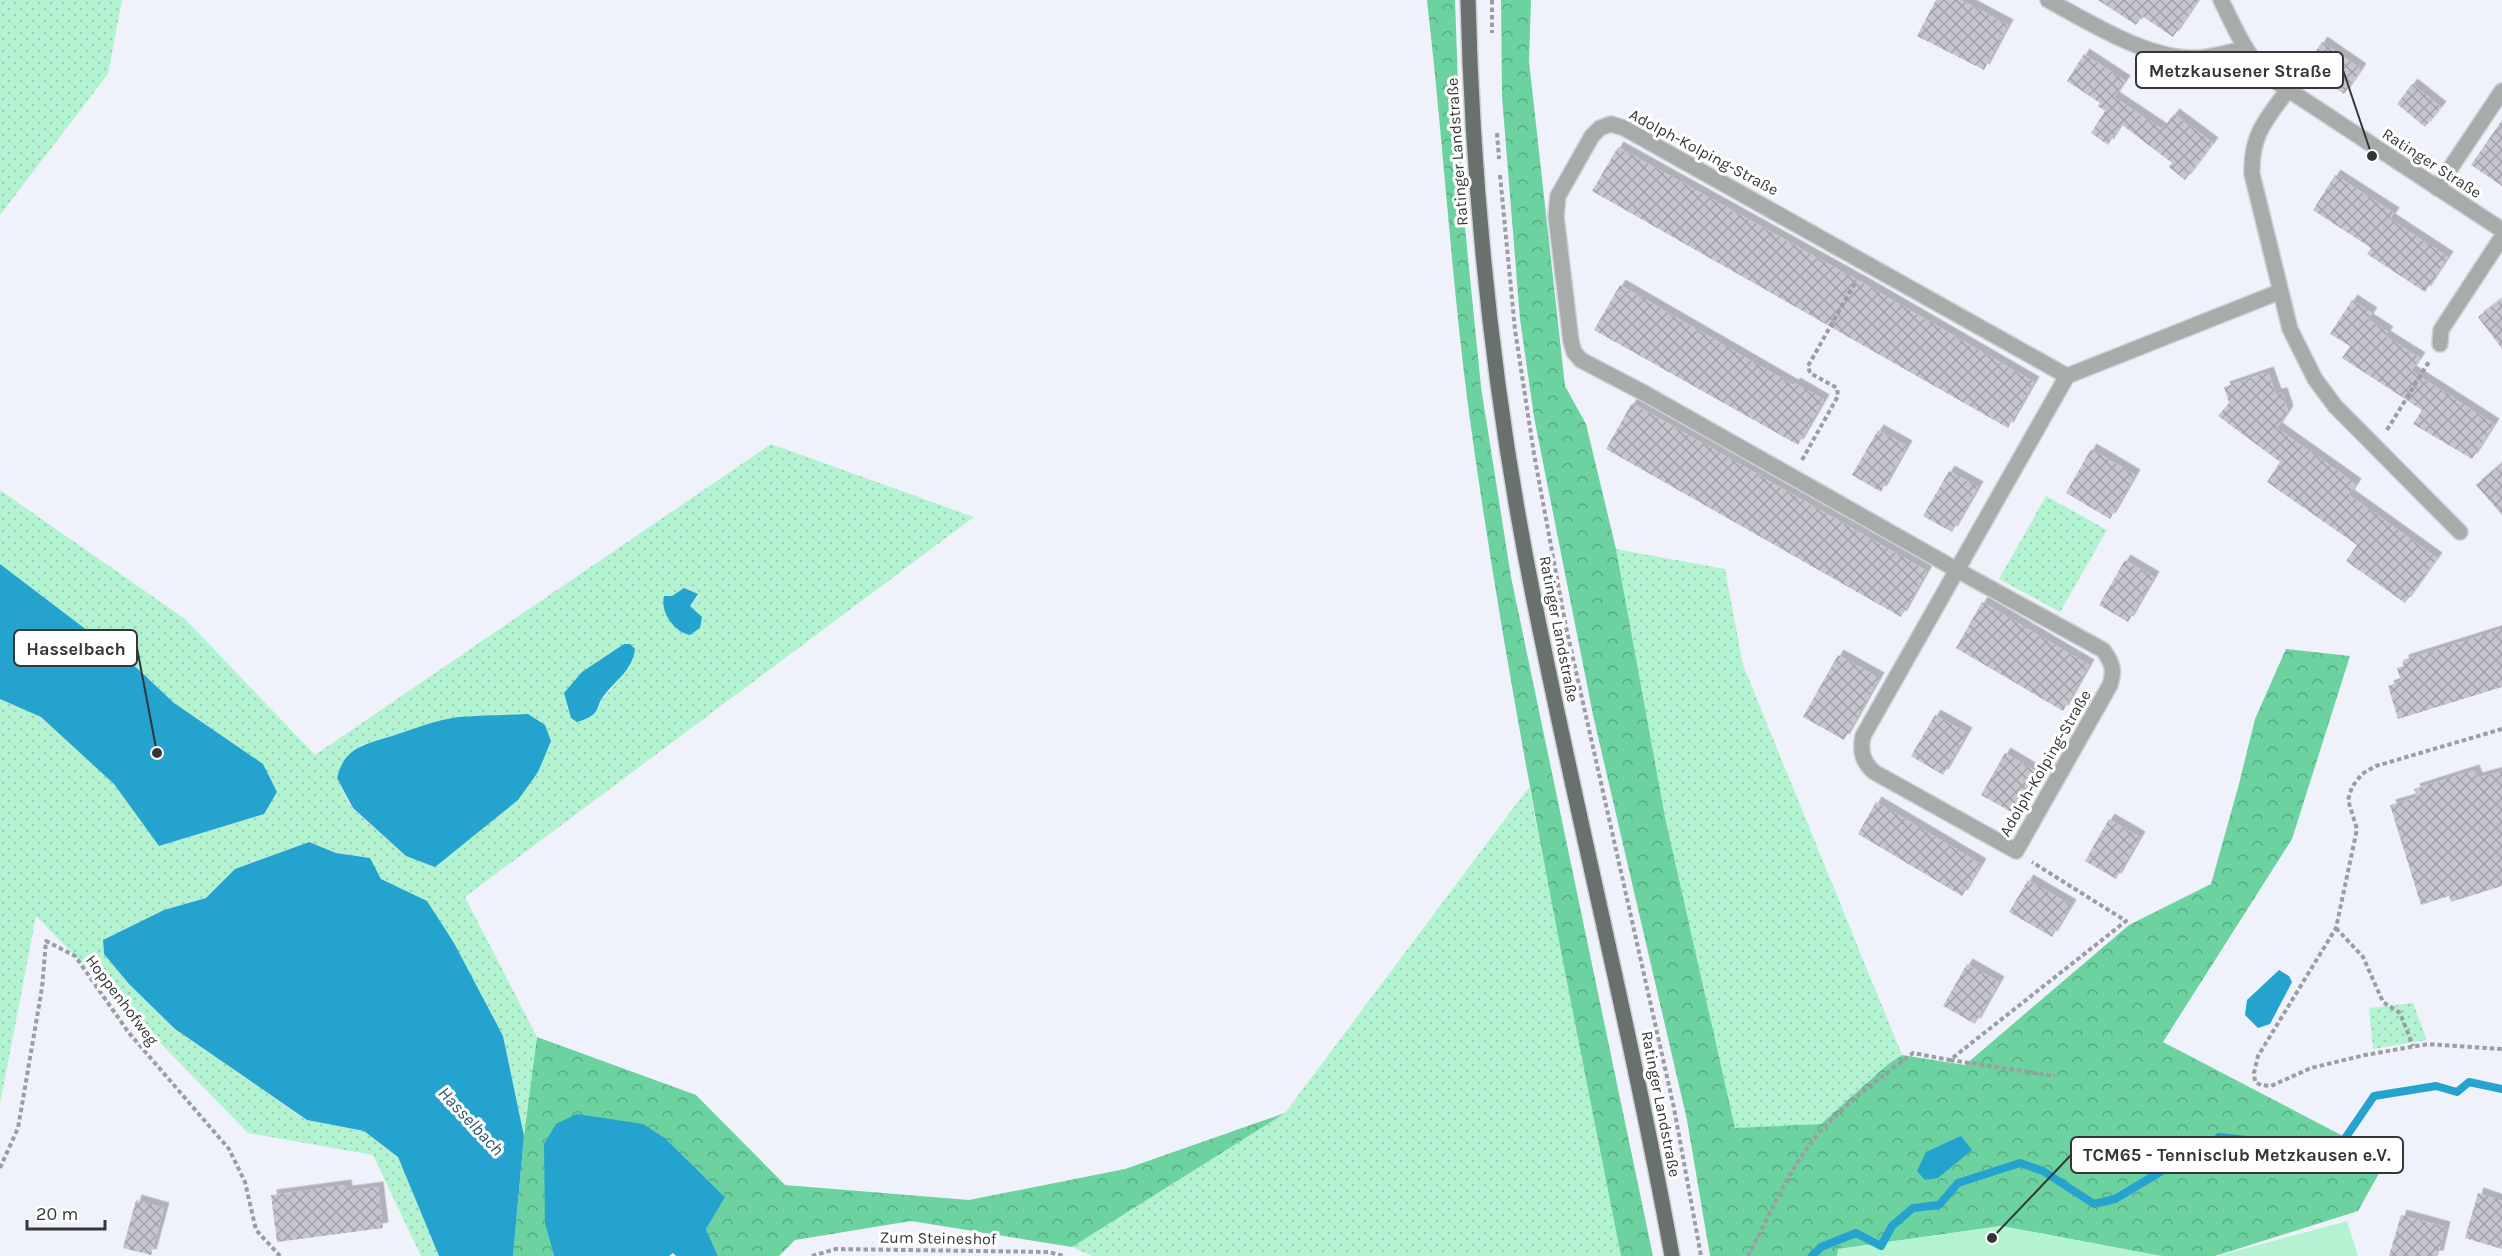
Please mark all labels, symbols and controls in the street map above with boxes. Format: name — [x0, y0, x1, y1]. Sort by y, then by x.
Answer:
callout: Metzkausener Straße — [2136, 52, 2343, 88]
text: Metzkausener Straße — [2149, 60, 2331, 82]
street label: Ratinger Landstraße — [1442, 77, 1472, 227]
street label: Adolph-Kolping-Straße — [1626, 105, 1782, 199]
street label: Ratinger Straße — [2379, 124, 2485, 202]
street label: Ratinger Landstraße — [1536, 554, 1582, 704]
callout: Hasselbach — [14, 630, 137, 666]
text: Hasselbach — [26, 638, 126, 660]
street label: Adolph-Kolping-Straße — [1995, 686, 2095, 840]
street label: Hoppenhofweg — [82, 951, 162, 1049]
street label: Ratinger Landstraße — [1638, 1029, 1684, 1179]
water label: Hasselbach — [433, 1082, 509, 1160]
callout: TCM65 - Tennisclub Metzkausen e.V. — [2071, 1137, 2403, 1173]
text: TCM65 - Tennisclub Metzkausen e.V. — [2083, 1144, 2391, 1166]
scale bar — [27, 1193, 105, 1231]
text: 20 m — [36, 1203, 78, 1225]
street label: Zum Steineshof — [879, 1227, 997, 1249]

